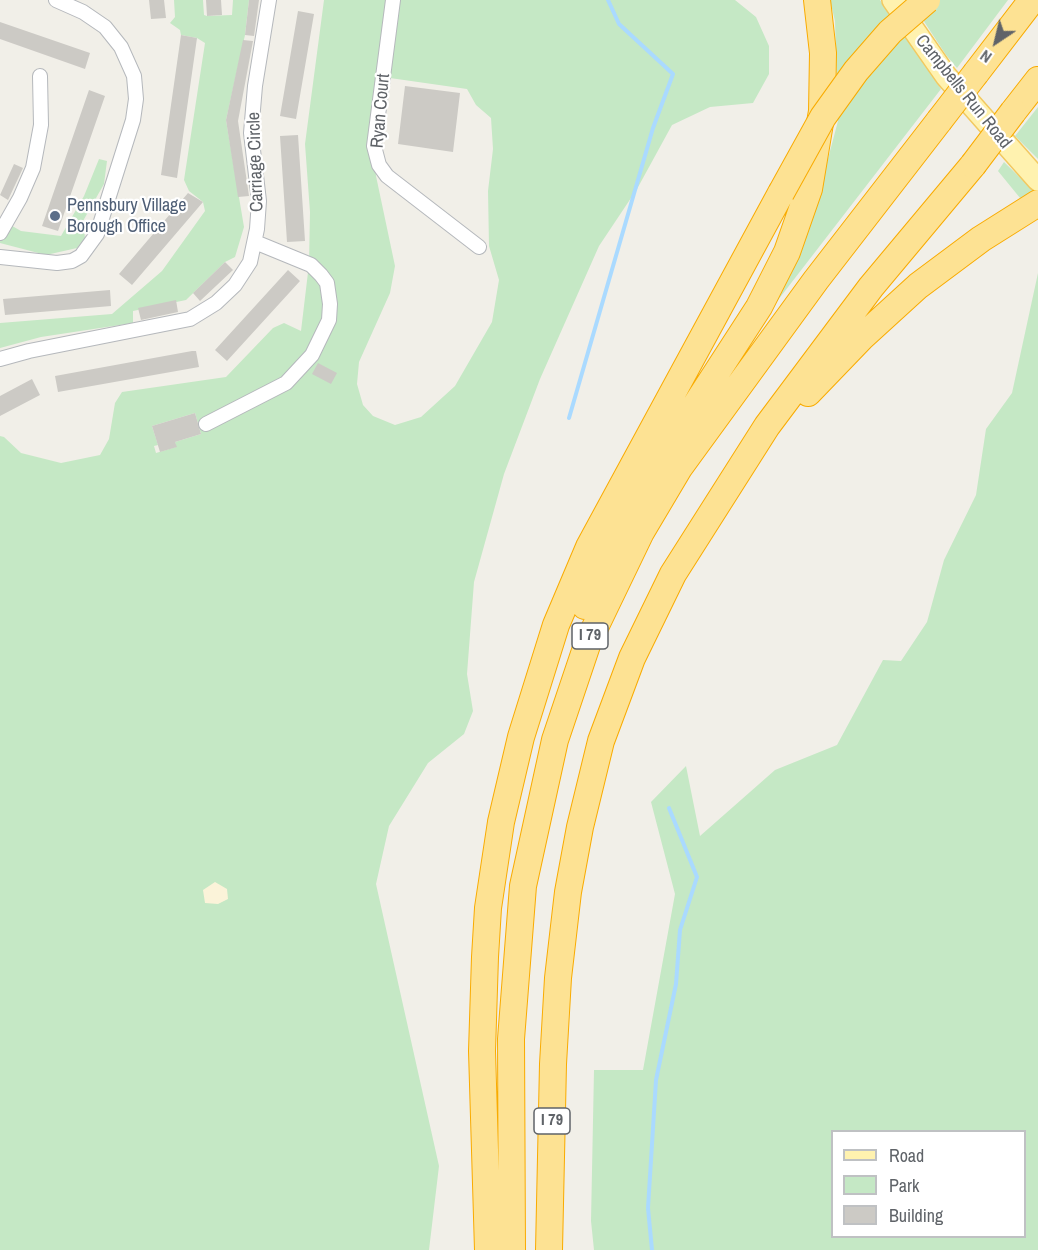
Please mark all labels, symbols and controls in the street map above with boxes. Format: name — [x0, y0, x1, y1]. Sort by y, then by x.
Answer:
north arrow — [966, 12, 1026, 72]
street label: Campbells Run Road — [910, 31, 1016, 153]
text: N — [975, 45, 996, 68]
street label: Ryan Court — [367, 73, 395, 149]
street label: Carriage Circle — [243, 112, 269, 212]
place label: Pennsbury Village Borough Office — [67, 195, 187, 238]
marker: Pennsbury Village Borough Office — [48, 209, 62, 223]
road number: I 79 — [572, 623, 608, 649]
road number: I 79 — [534, 1108, 570, 1134]
legend — [831, 1130, 1026, 1238]
text: Road — [889, 1143, 924, 1168]
text: Park — [889, 1173, 919, 1198]
text: Building — [889, 1203, 943, 1228]

